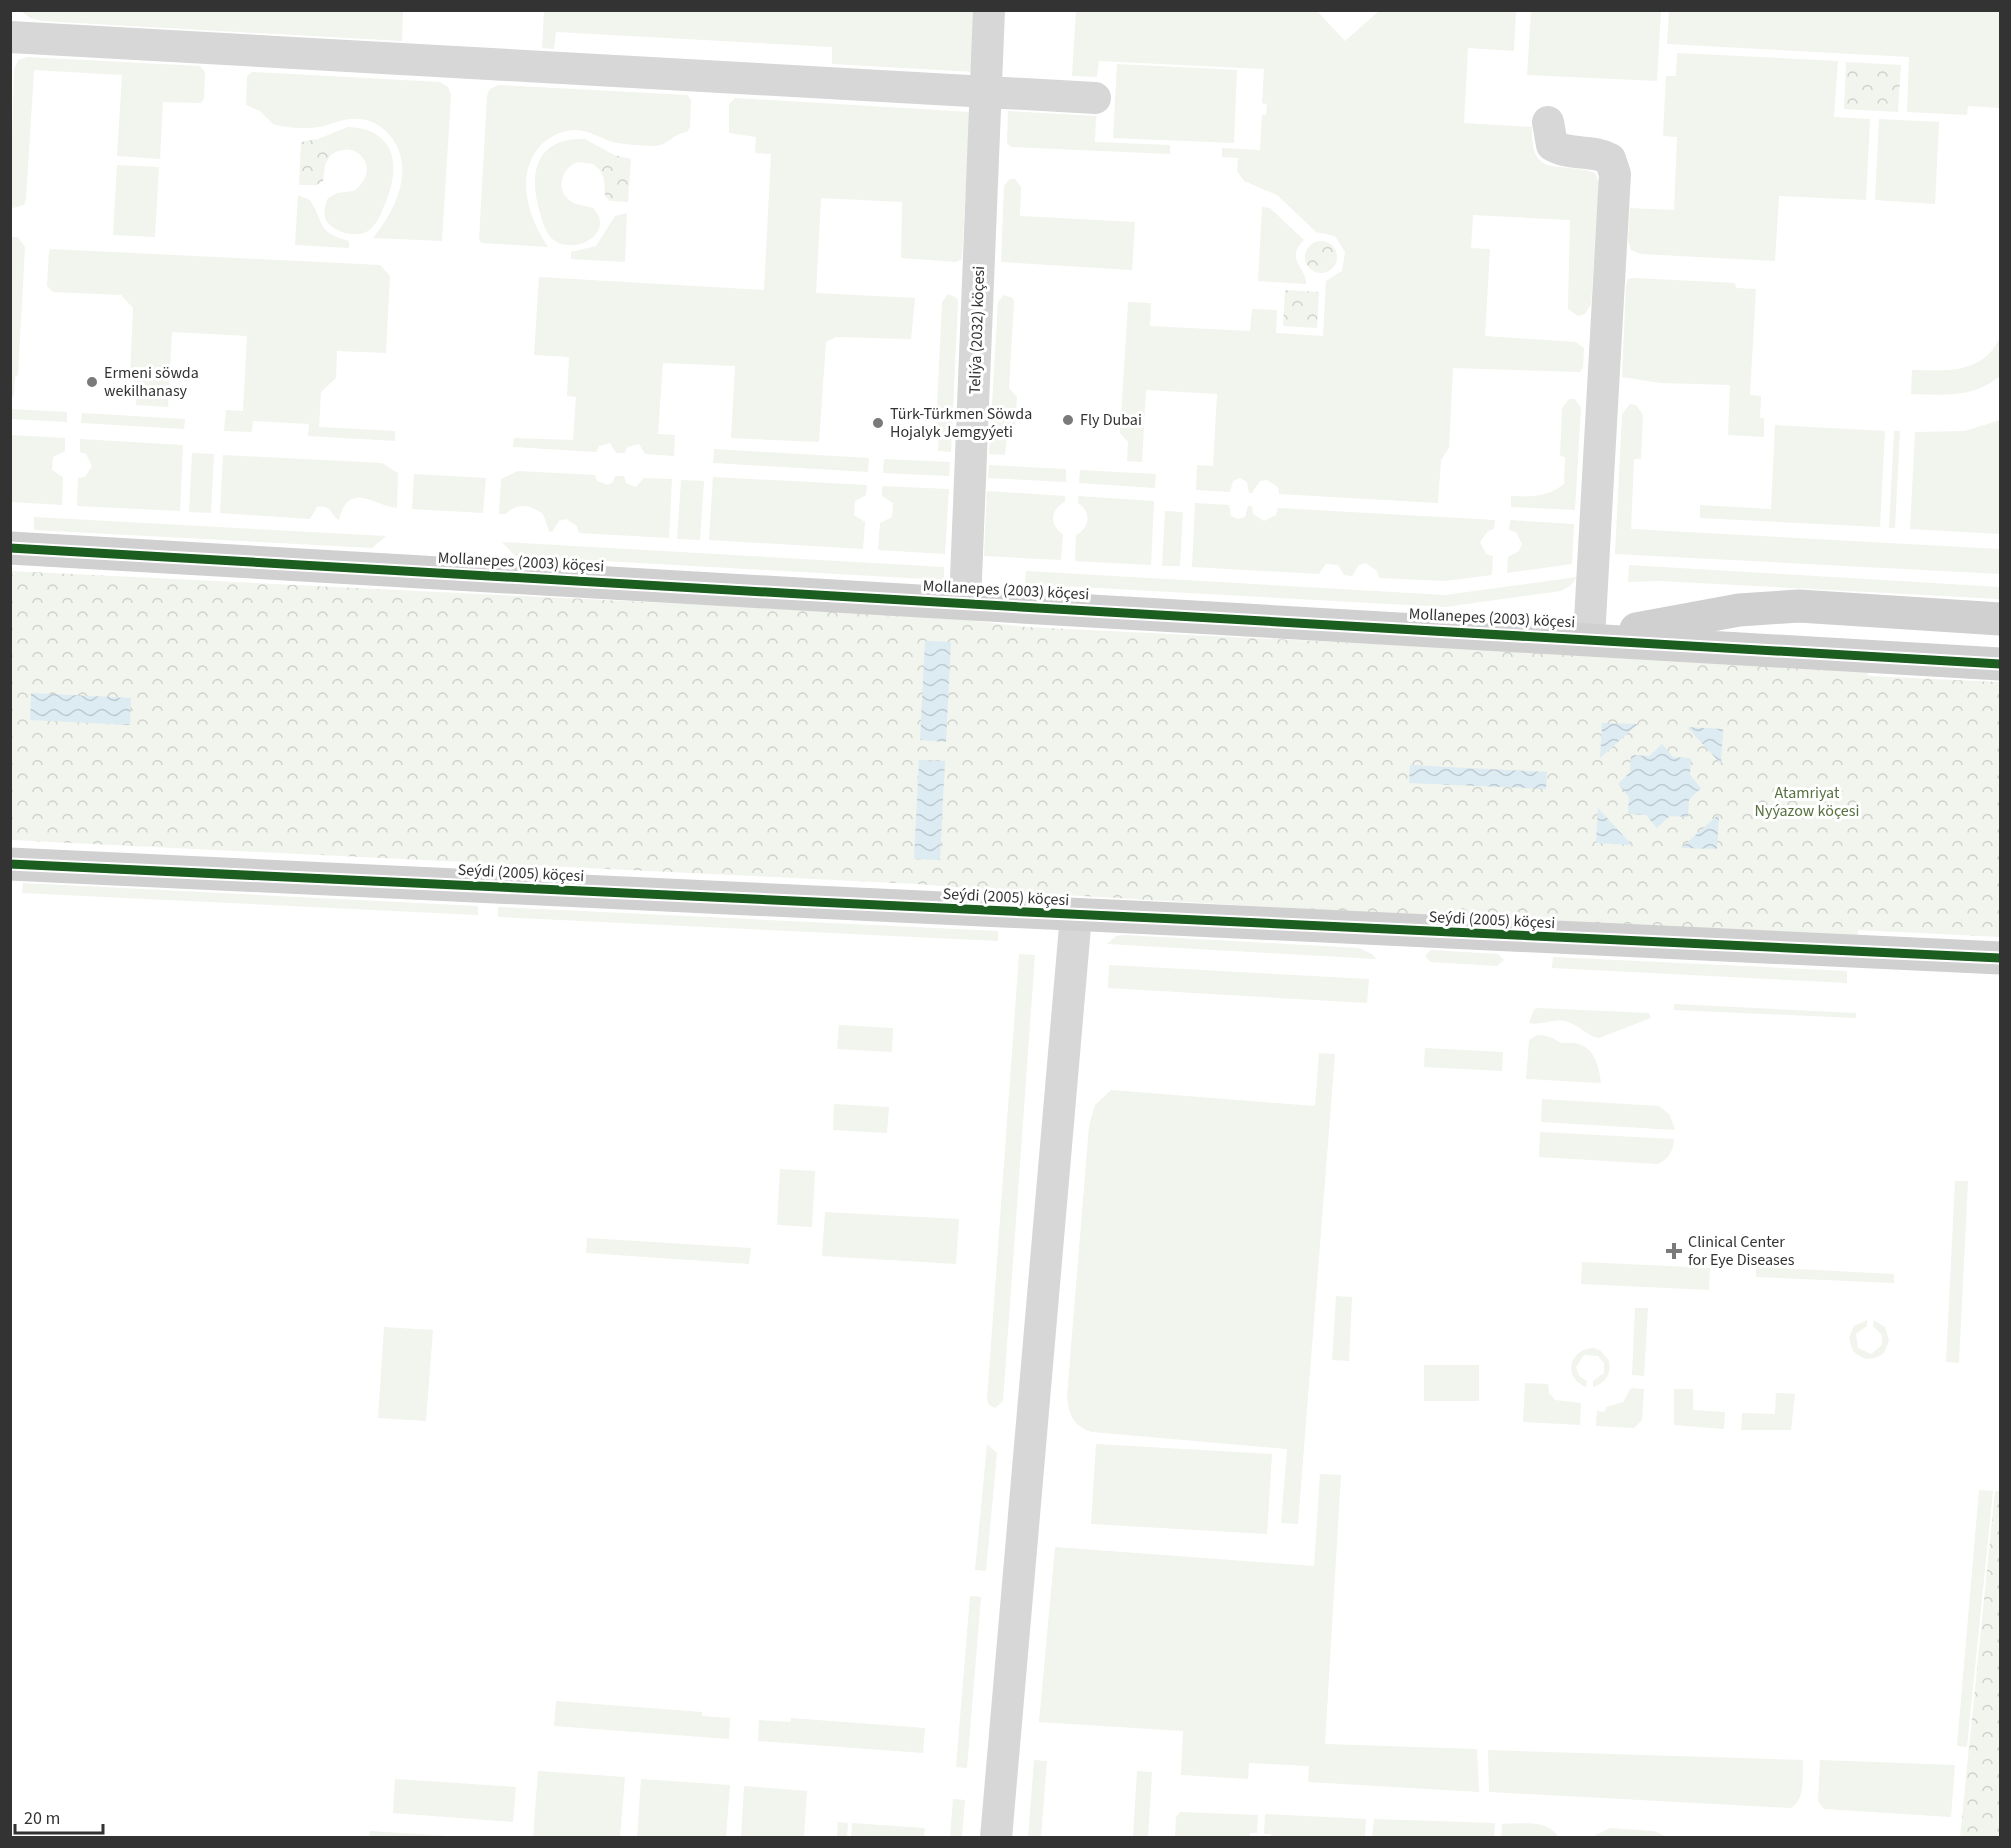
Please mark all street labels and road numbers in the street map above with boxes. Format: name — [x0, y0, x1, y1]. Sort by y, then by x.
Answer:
street label: Teliýa (2032) köçesi — [964, 265, 990, 395]
street label: Mollanepes (2003) köçesi — [437, 547, 605, 577]
street label: Mollanepes (2003) köçesi — [922, 575, 1090, 605]
street label: Mollanepes (2003) köçesi — [1408, 603, 1576, 633]
street label: Seýdi (2005) köçesi — [457, 859, 585, 887]
street label: Seýdi (2005) köçesi — [942, 883, 1070, 911]
street label: Seýdi (2005) köçesi — [1428, 906, 1556, 934]

